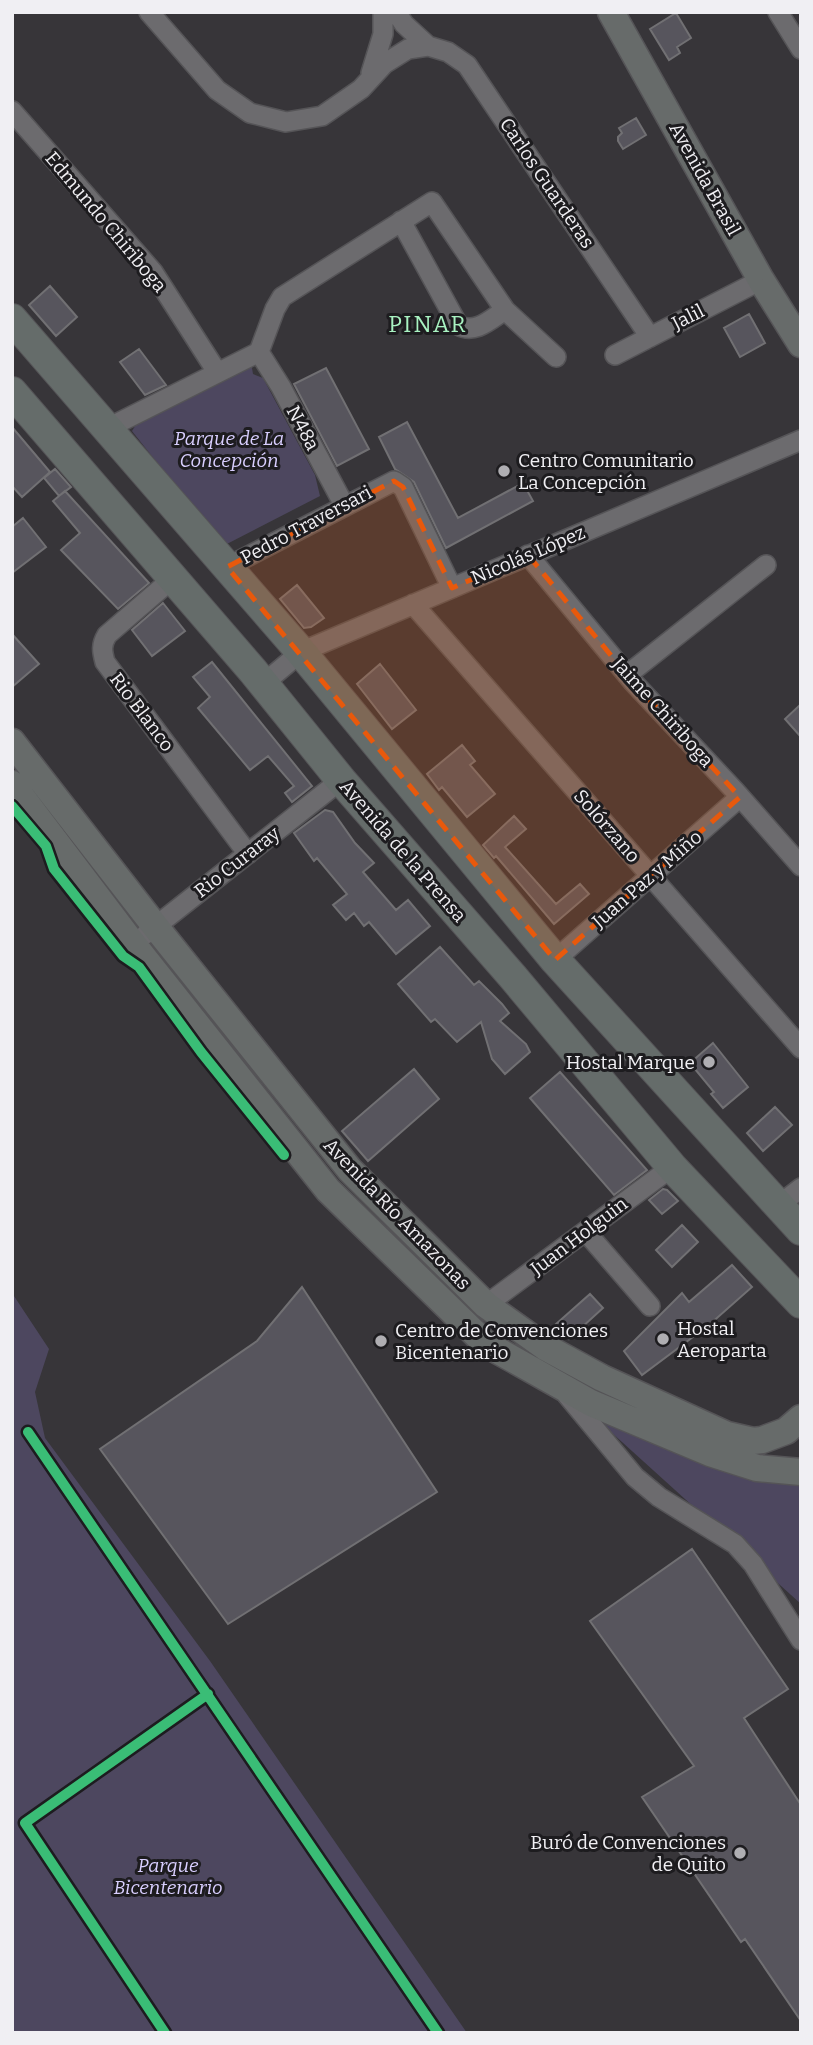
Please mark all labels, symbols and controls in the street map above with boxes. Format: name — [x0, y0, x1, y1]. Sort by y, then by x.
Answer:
street label: Carlos Guarderas — [495, 113, 599, 253]
street label: Avenida Brasil — [664, 118, 746, 240]
street label: Edmundo Chiriboga — [40, 147, 172, 297]
street label: Jalil — [667, 299, 708, 335]
district label: PINAR — [388, 310, 468, 338]
street label: N48a — [282, 402, 325, 455]
park label: Parque de La Concepción — [174, 427, 284, 472]
place label: Centro Comunitario La Concepción — [518, 449, 694, 494]
marker: Centro Comunitario La Concepción — [496, 463, 512, 479]
street label: Pedro Traversari — [236, 481, 376, 569]
street label: Nicolás López — [468, 521, 588, 589]
street label: Jaime Chiriboga — [607, 652, 719, 772]
street label: Rio Blanco — [105, 668, 179, 756]
street label: Avenida de la Prensa — [335, 775, 472, 927]
street label: Solórzano — [569, 785, 645, 867]
street label: Rio Curaray — [190, 821, 285, 902]
street label: Juan Paz y Miño — [587, 825, 707, 933]
place label: Hostal Marque — [566, 1051, 695, 1074]
marker: Hostal Marque — [701, 1054, 717, 1070]
street label: Avenida Río Amazonas — [319, 1134, 475, 1294]
street label: Juan Holguin — [525, 1192, 632, 1280]
place label: Hostal Aeroparta — [677, 1317, 767, 1362]
place label: Centro de Convenciones Bicentenario — [395, 1319, 608, 1364]
marker: Hostal Aeroparta — [655, 1331, 671, 1347]
marker: Centro de Convenciones Bicentenario — [373, 1333, 389, 1349]
place label: Buró de Convenciones de Quito — [530, 1831, 726, 1876]
marker: Buró de Convenciones de Quito — [732, 1845, 748, 1861]
park label: Parque Bicentenario — [113, 1854, 223, 1899]

